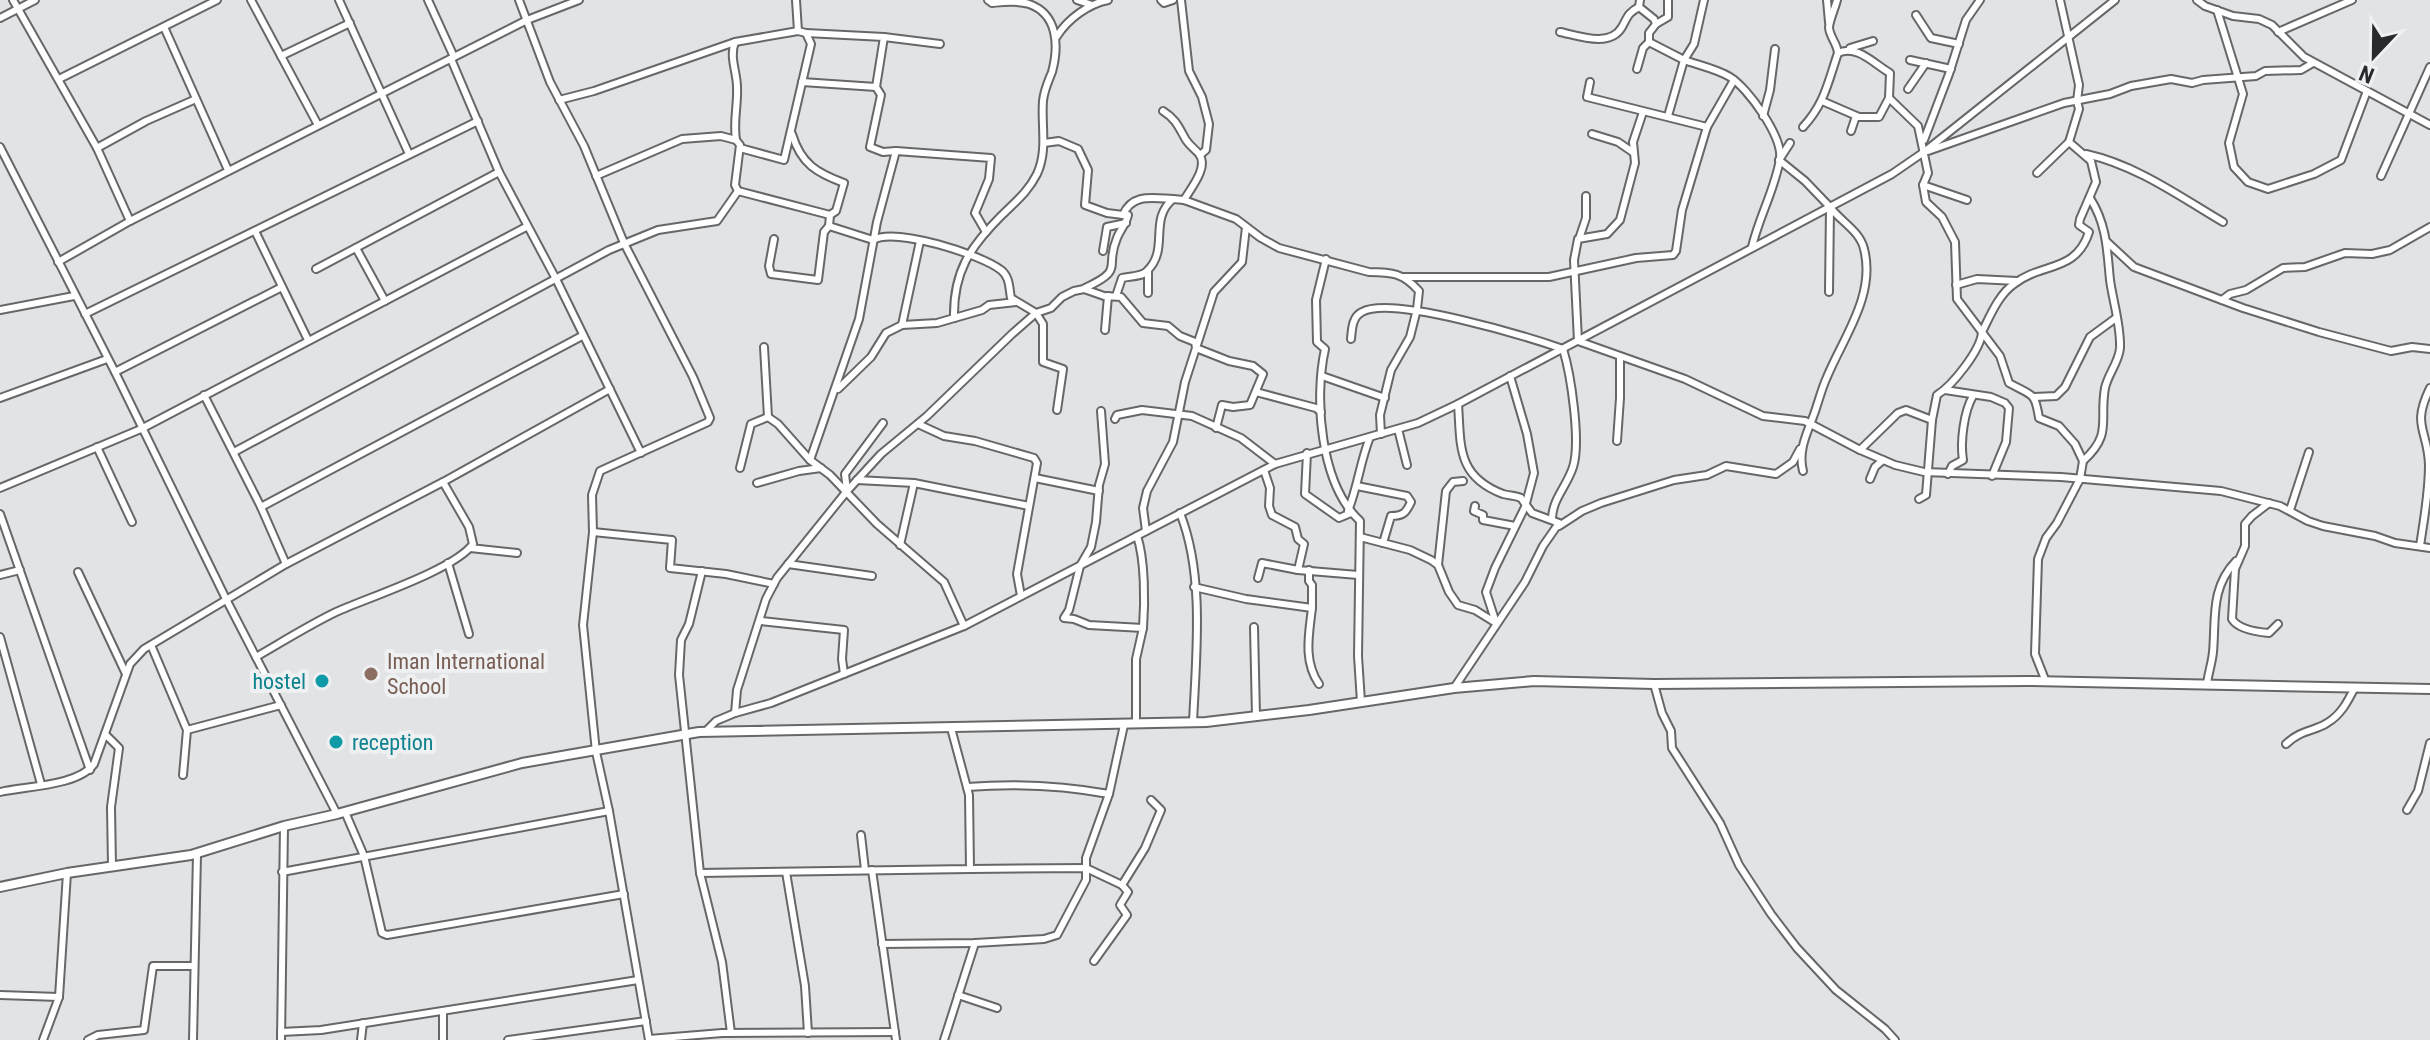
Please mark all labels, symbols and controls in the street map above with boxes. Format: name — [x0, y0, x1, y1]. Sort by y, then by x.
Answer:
north arrow — [2334, 16, 2414, 96]
text: N — [2356, 60, 2378, 88]
place label: Iman International School — [387, 649, 545, 699]
marker: Iman International School — [362, 665, 380, 683]
place label: hostel — [252, 669, 306, 694]
marker: hostel — [313, 672, 331, 690]
place label: reception — [352, 730, 433, 755]
marker: reception — [327, 733, 345, 751]

